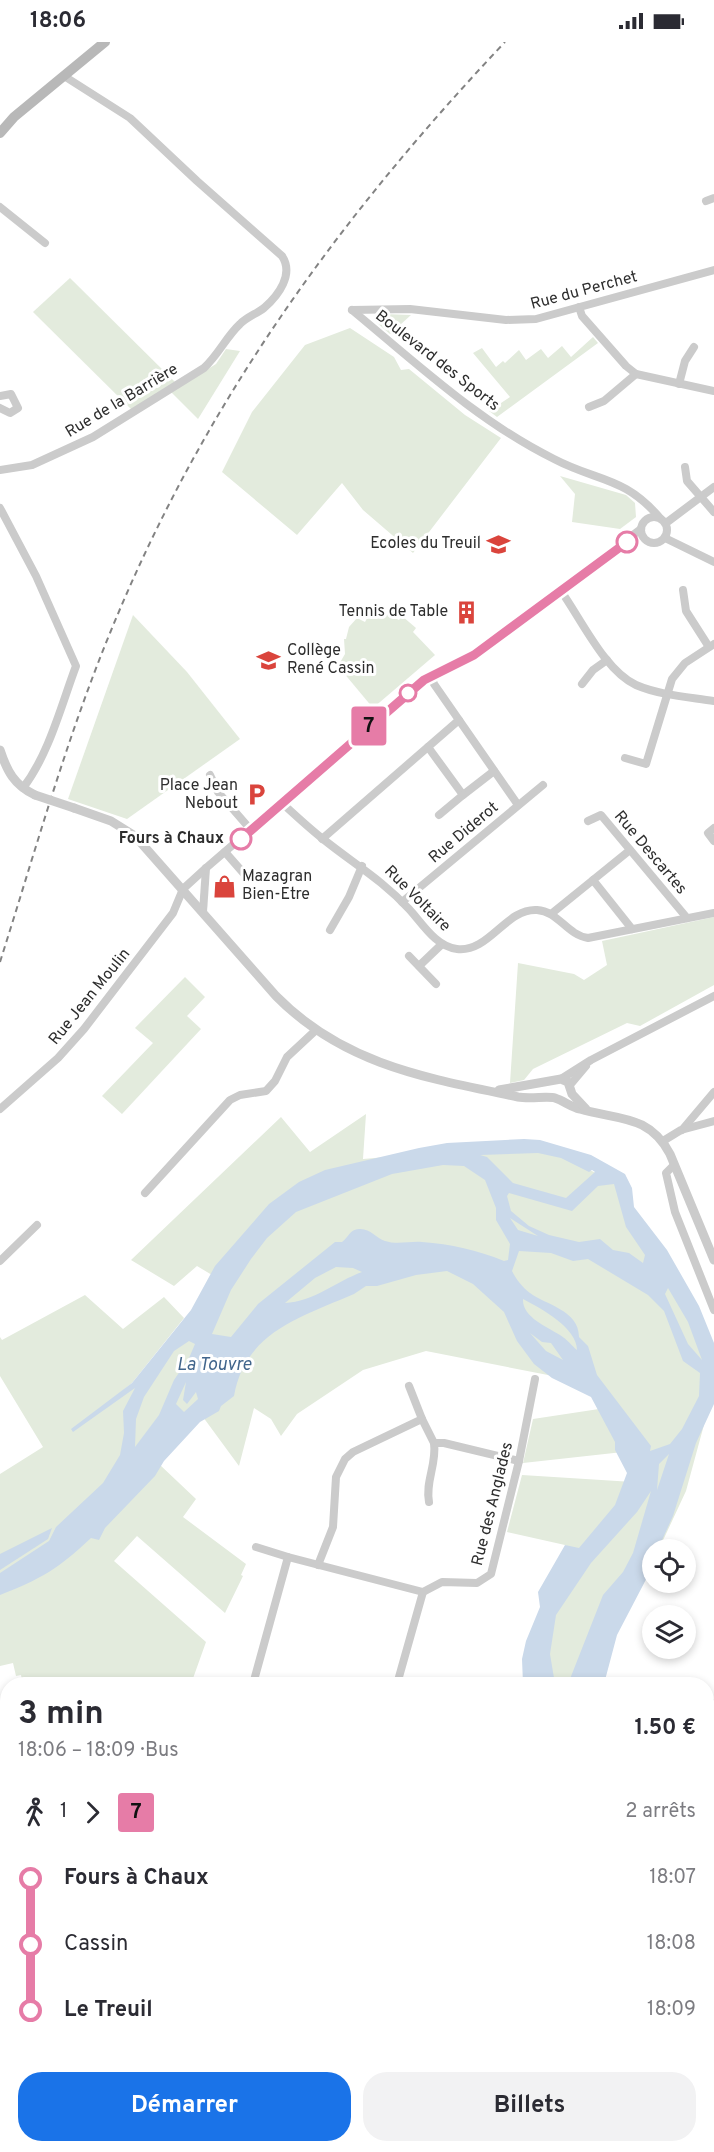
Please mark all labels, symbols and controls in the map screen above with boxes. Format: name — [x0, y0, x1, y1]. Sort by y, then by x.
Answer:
text: 18:06 — [30, 8, 86, 35]
street label: Rue du Perchet — [528, 267, 640, 315]
street label: Boulevard des Sports — [371, 306, 503, 416]
street label: Rue de la Barrière — [62, 359, 182, 443]
school or university icon: Ecoles du Treuil — [486, 531, 512, 557]
unlabelled marker — [616, 531, 638, 553]
place label: Ecoles du Treuil — [370, 534, 481, 554]
building icon: Tennis de Table — [453, 599, 479, 625]
place label: Tennis de Table — [339, 602, 448, 622]
place label: Collège René Cassin — [287, 641, 374, 679]
school or university icon: Collège René Cassin — [256, 647, 282, 673]
unlabelled marker — [399, 684, 417, 702]
line badge: 7 — [350, 706, 388, 746]
text: 7 — [363, 713, 375, 740]
place label: Place Jean Nebout — [160, 776, 238, 814]
parking icon: Place Jean Nebout — [243, 782, 269, 808]
street label: Rue Diderot — [425, 798, 503, 868]
street label: Rue Descartes — [609, 807, 691, 899]
marker: Fours à Chaux — [230, 828, 252, 850]
place label: Fours à Chaux — [119, 829, 224, 849]
street label: Rue Voltaire — [380, 862, 454, 936]
place label: Mazagran Bien-Etre — [242, 867, 312, 905]
shop icon: Mazagran Bien-Etre — [211, 873, 237, 899]
street label: Rue Jean Moulin — [45, 945, 135, 1049]
water label: La Touvre — [177, 1354, 252, 1377]
street label: Rue des Anglades — [468, 1440, 518, 1568]
map controls — [642, 1539, 696, 1659]
button: locate — [642, 1539, 696, 1593]
button: layers — [642, 1605, 696, 1659]
text: 3 min — [18, 1694, 104, 1736]
text: 1.50 € — [634, 1715, 696, 1742]
text: 18:06 – 18:09 · Bus — [18, 1738, 179, 1764]
icon: walk — [18, 1796, 51, 1829]
icon: forward — [76, 1796, 109, 1829]
text: 1 — [60, 1799, 67, 1825]
text: 7 — [130, 1799, 142, 1826]
text: 2 arrêts — [625, 1799, 696, 1825]
text: Fours à Chaux — [64, 1865, 209, 1892]
text: 18:07 — [649, 1865, 696, 1891]
text: Cassin — [64, 1931, 128, 1958]
text: 18:08 — [647, 1931, 696, 1957]
text: Le Treuil — [64, 1997, 153, 2024]
text: 18:09 — [647, 1997, 696, 2023]
button: Démarrer — [18, 2072, 351, 2141]
button: Billets — [363, 2072, 696, 2141]

